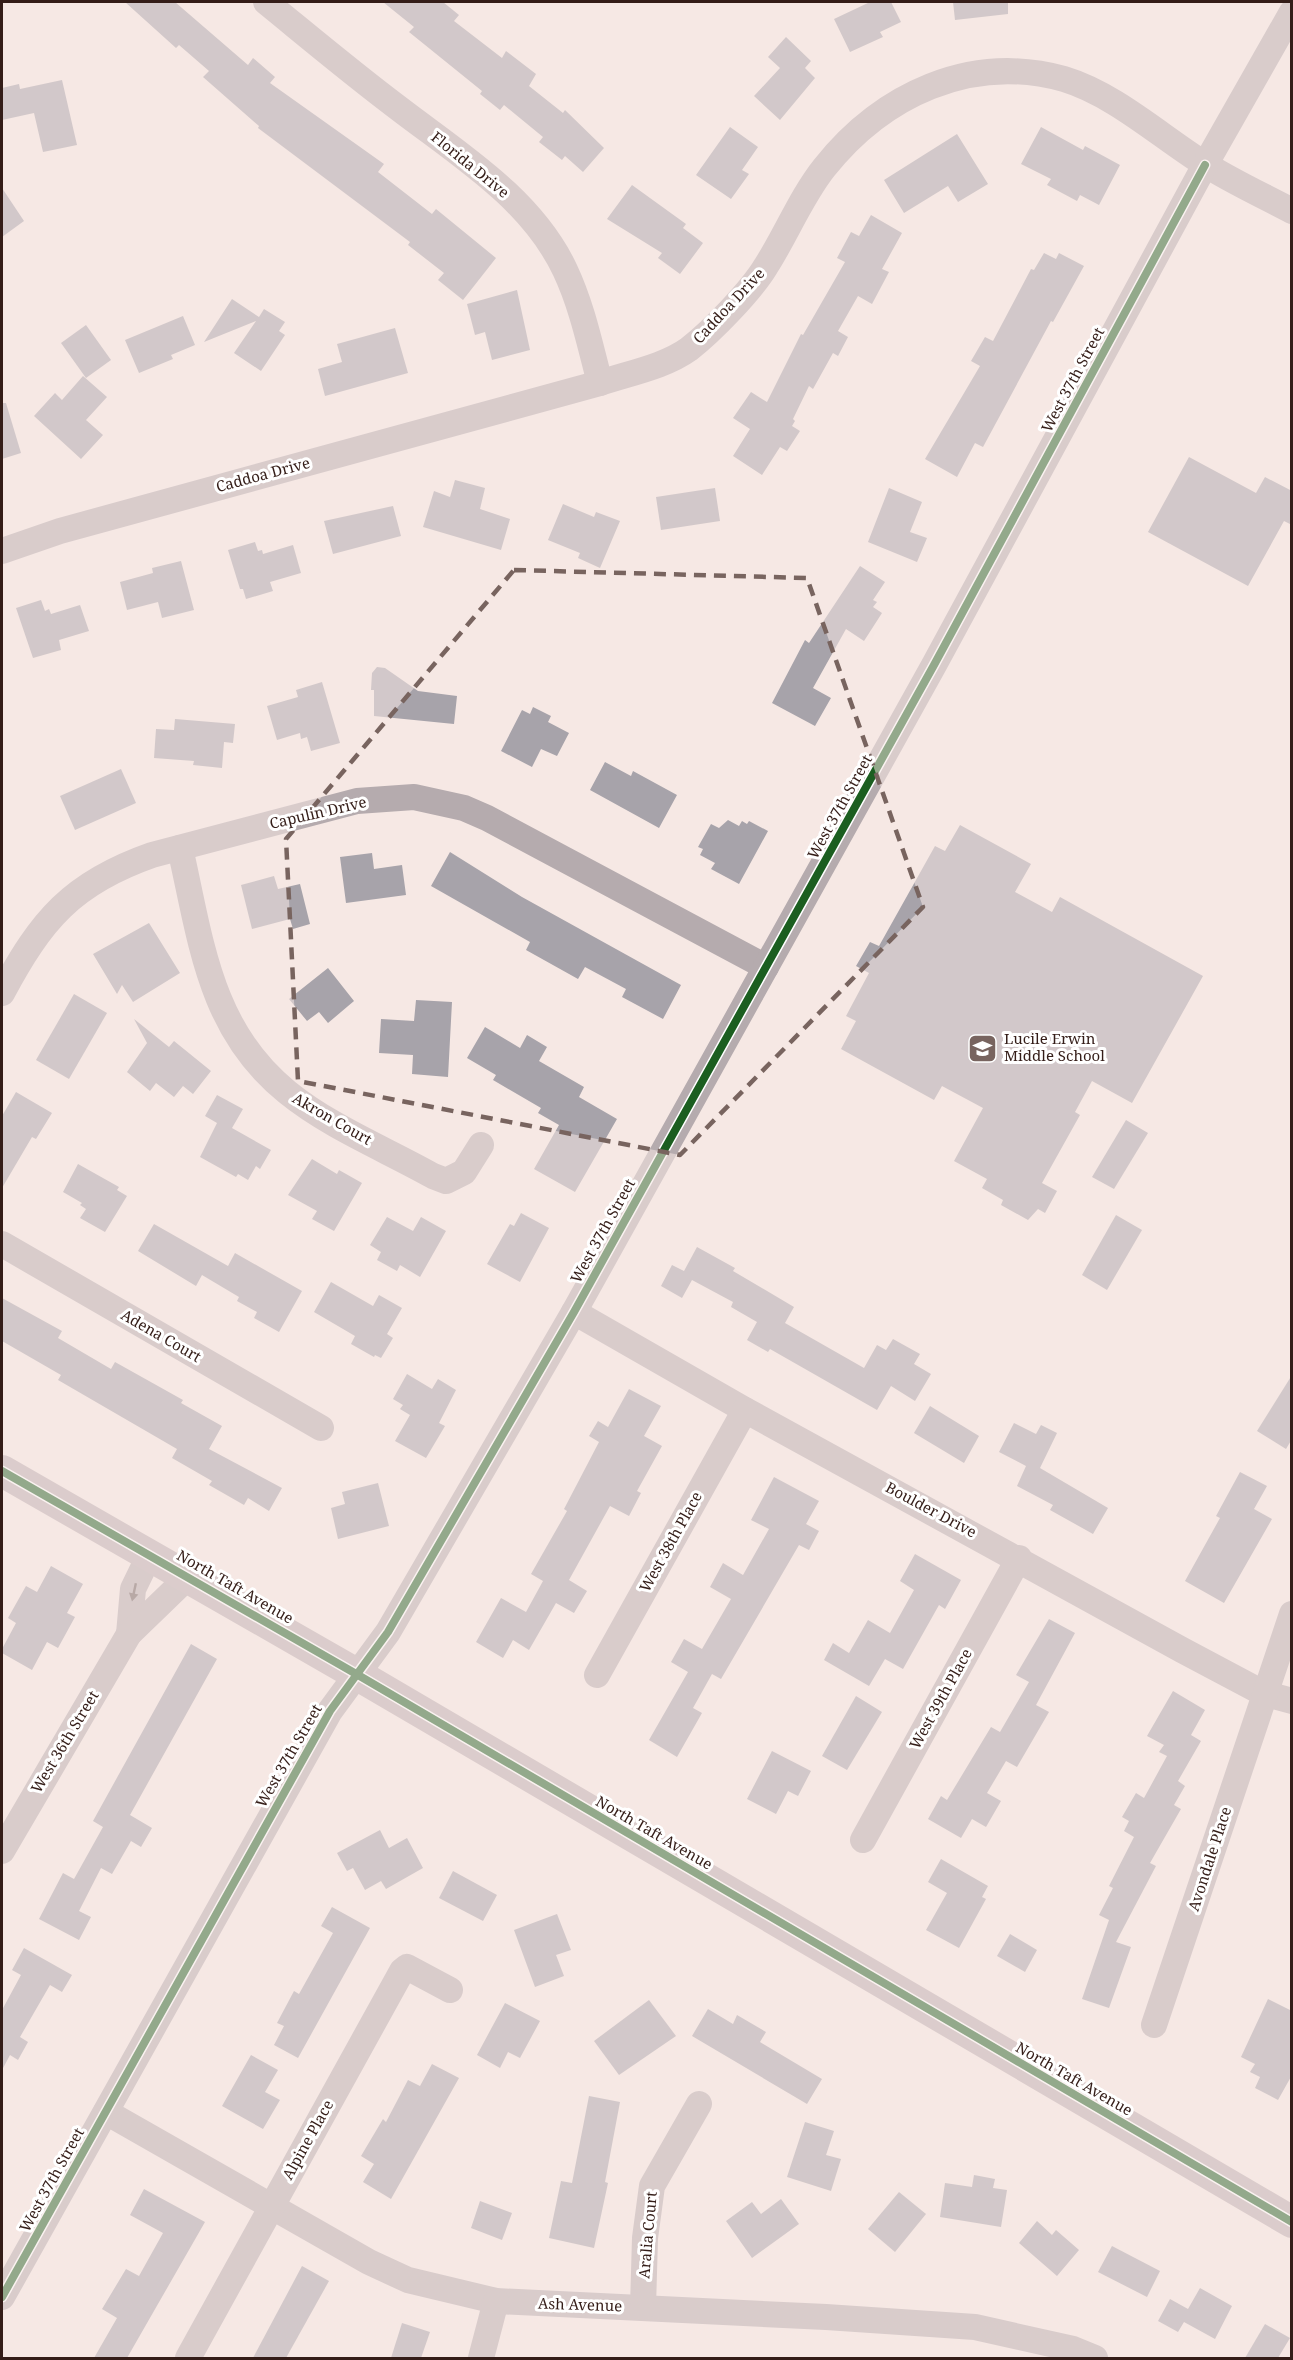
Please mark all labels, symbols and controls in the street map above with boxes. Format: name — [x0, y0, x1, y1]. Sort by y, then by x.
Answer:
street label: Florida Drive — [427, 127, 514, 202]
street label: Caddoa Drive — [688, 263, 769, 347]
street label: West 37th Street — [1036, 324, 1108, 435]
street label: Caddoa Drive — [214, 452, 312, 496]
street label: West 37th Street — [802, 751, 876, 862]
street label: Capulin Drive — [267, 791, 368, 833]
place label: Lucile Erwin Middle School — [1004, 1028, 1105, 1065]
school or university icon: Lucile Erwin Middle School — [967, 1032, 999, 1064]
street label: Akron Court — [289, 1087, 376, 1149]
street label: West 37th Street — [565, 1175, 639, 1286]
street label: Adena Court — [118, 1304, 205, 1366]
street label: Boulder Drive — [882, 1477, 980, 1541]
street label: West 38th Place — [634, 1488, 706, 1595]
street label: North Taft Avenue — [174, 1545, 297, 1628]
one-way arrow — [129, 1583, 138, 1602]
street label: West 39th Place — [904, 1645, 976, 1752]
street label: West 36th Street — [26, 1687, 103, 1796]
street label: West 37th Street — [250, 1700, 326, 1811]
street label: North Taft Avenue — [593, 1791, 716, 1874]
street label: Avondale Place — [1183, 1804, 1235, 1913]
street label: North Taft Avenue — [1013, 2037, 1136, 2120]
street label: Alpine Place — [277, 2096, 337, 2183]
street label: West 37th Street — [14, 2124, 88, 2235]
street label: Aralia Court — [633, 2191, 661, 2279]
street label: Ash Avenue — [538, 2293, 623, 2315]

